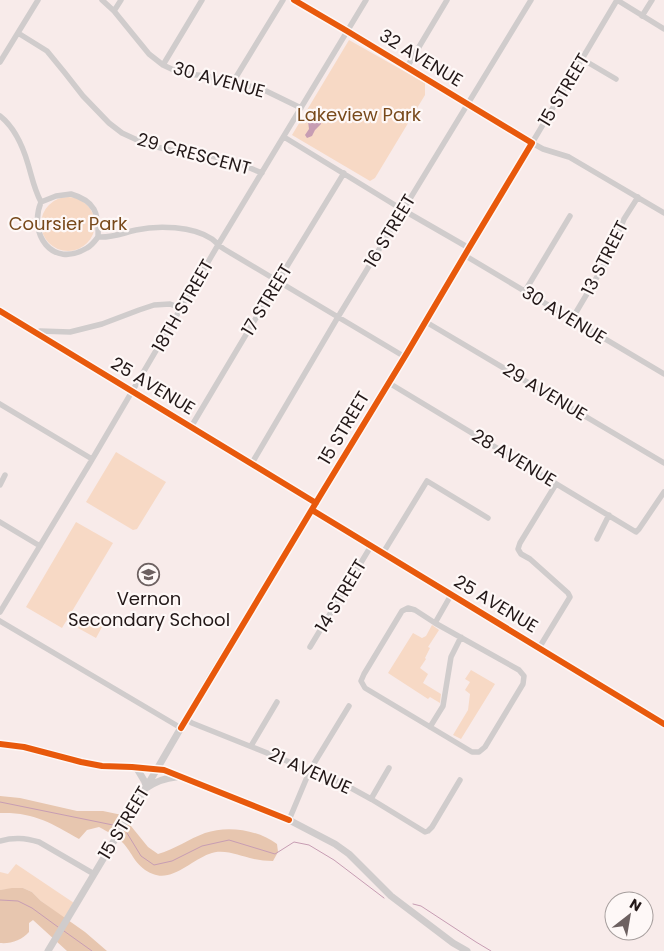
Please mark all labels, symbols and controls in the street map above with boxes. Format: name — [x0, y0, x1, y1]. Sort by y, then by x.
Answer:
street label: 32 AVENUE — [375, 23, 468, 92]
street label: 15 STREET — [532, 48, 595, 131]
street label: 30 AVENUE — [170, 55, 268, 104]
park label: Lakeview Park — [297, 102, 422, 127]
street label: 29 CRESCENT — [135, 126, 254, 181]
street label: 16 STREET — [358, 189, 421, 272]
park label: Coursier Park — [9, 211, 128, 236]
street label: 13 STREET — [575, 216, 634, 299]
street label: 18TH STREET — [146, 254, 219, 357]
street label: 17 STREET — [235, 259, 298, 340]
street label: 30 AVENUE — [517, 280, 611, 350]
street label: 25 AVENUE — [107, 351, 200, 421]
street label: 29 AVENUE — [498, 357, 592, 427]
street label: 15 STREET — [312, 386, 375, 469]
street label: 28 AVENUE — [467, 423, 561, 493]
street label: 14 STREET — [309, 554, 372, 637]
school or university icon: Vernon Secondary School — [137, 562, 161, 586]
street label: 25 AVENUE — [450, 569, 543, 639]
place label: Vernon Secondary School — [68, 586, 230, 632]
street label: 21 AVENUE — [265, 741, 356, 800]
street label: 15 STREET — [92, 781, 155, 864]
north arrow — [604, 891, 654, 941]
text: N — [626, 894, 645, 916]

